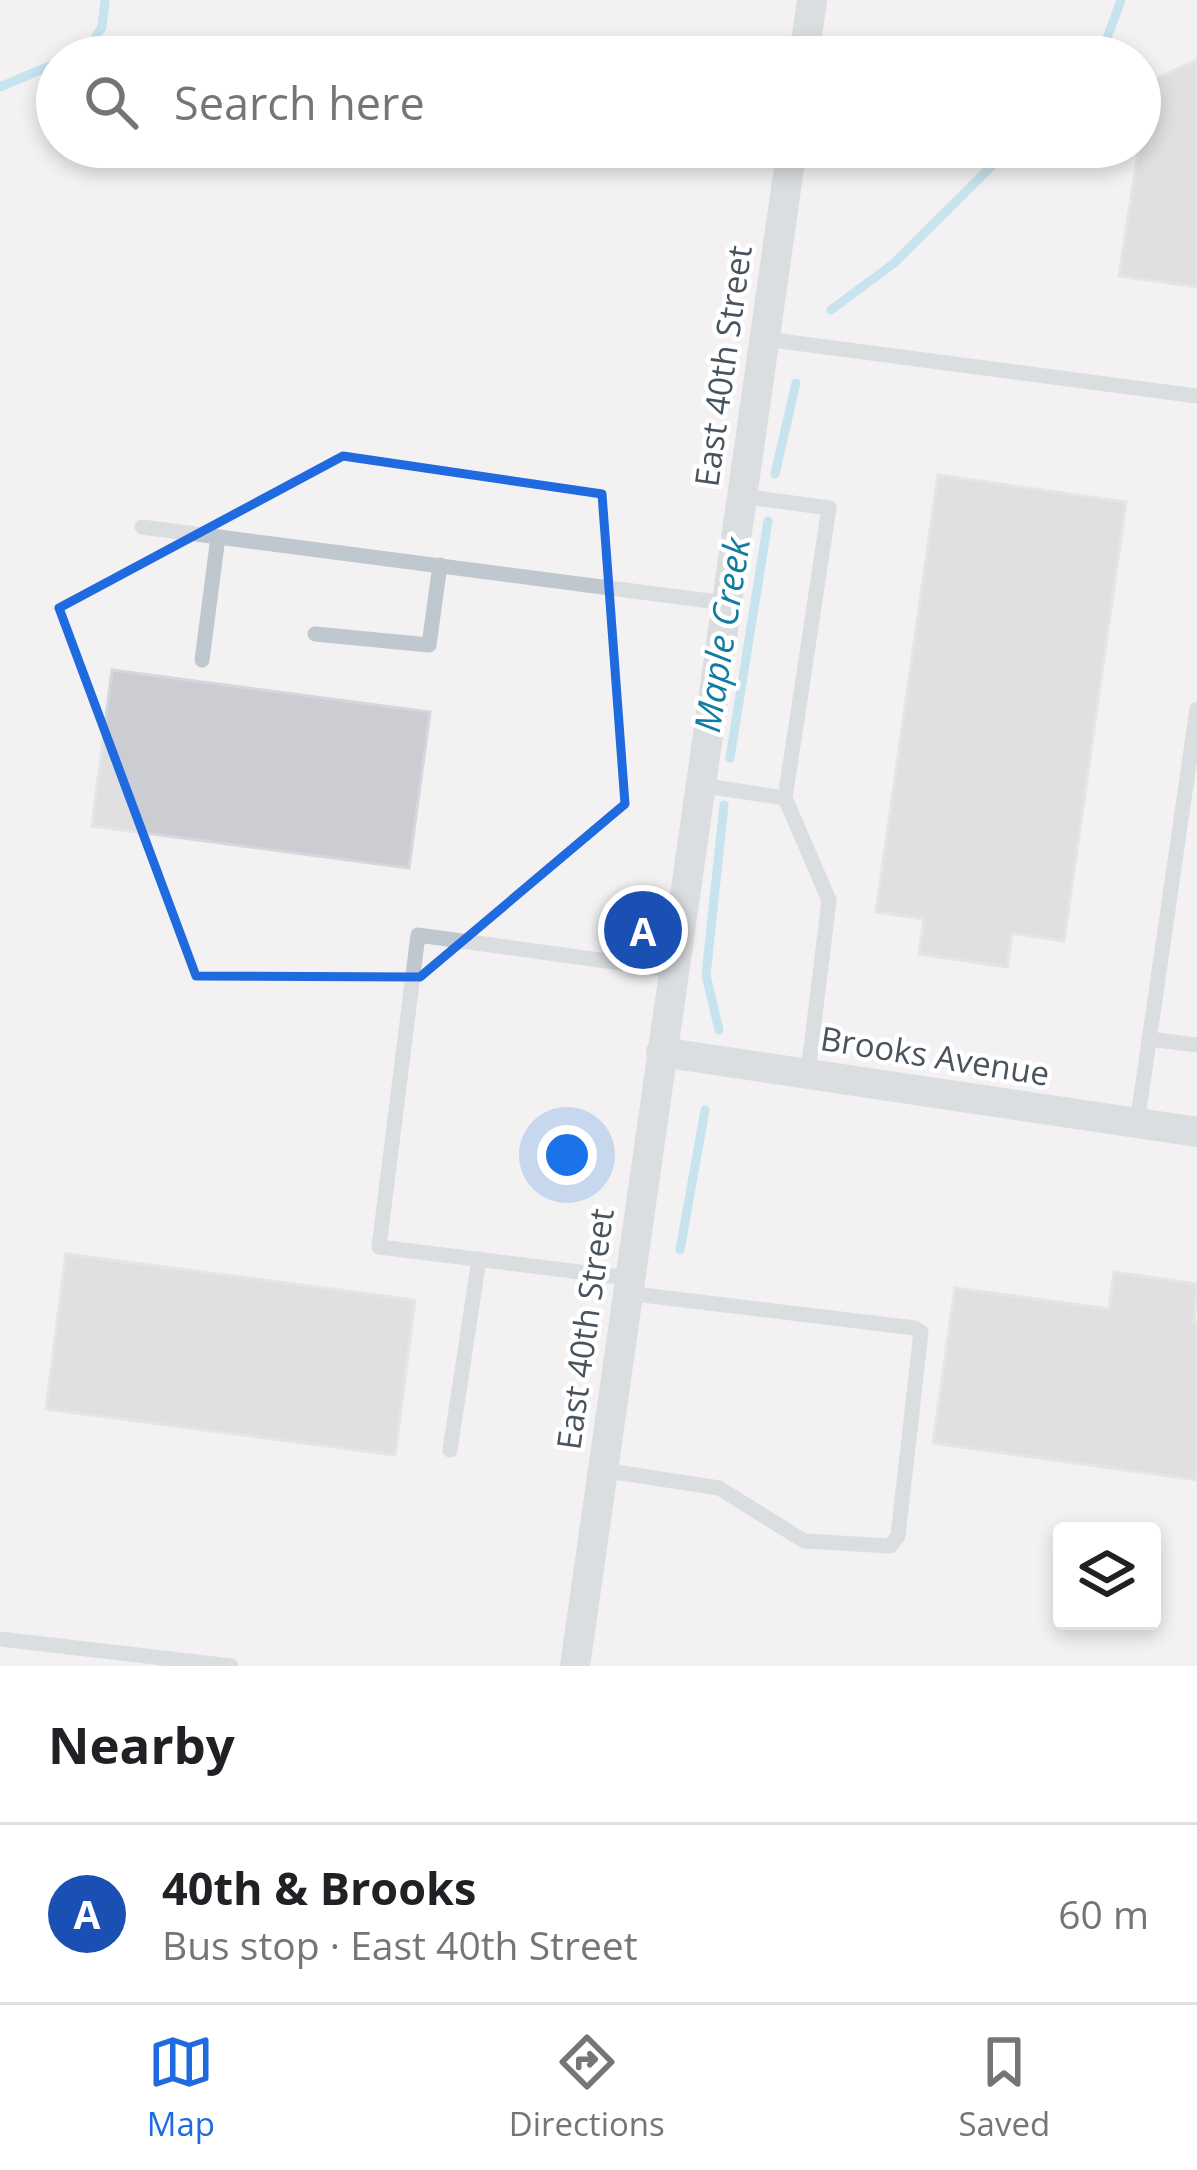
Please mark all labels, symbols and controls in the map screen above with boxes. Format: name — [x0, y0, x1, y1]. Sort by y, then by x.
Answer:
search box — [36, 36, 1161, 168]
icon: search — [78, 69, 144, 135]
text: Search here — [174, 72, 425, 133]
street label: East 40th Street — [683, 242, 762, 489]
water label: Maple Creek — [682, 533, 761, 736]
pin: A — [604, 885, 682, 975]
street label: Brooks Avenue — [817, 1015, 1053, 1096]
your location — [537, 1125, 597, 1185]
street label: East 40th Street — [545, 1205, 624, 1452]
map controls — [1053, 1522, 1161, 1630]
button: layers — [1053, 1522, 1161, 1630]
text: Nearby — [48, 1709, 235, 1779]
text: 40th & Brooks — [162, 1857, 476, 1918]
text: A — [74, 1887, 100, 1940]
text: 60 m — [1058, 1887, 1149, 1940]
text: Bus stop · East 40th Street — [162, 1918, 638, 1971]
tab: Map — [147, 2029, 215, 2146]
tab: Directions — [509, 2029, 665, 2146]
tab: Saved — [958, 2029, 1050, 2146]

